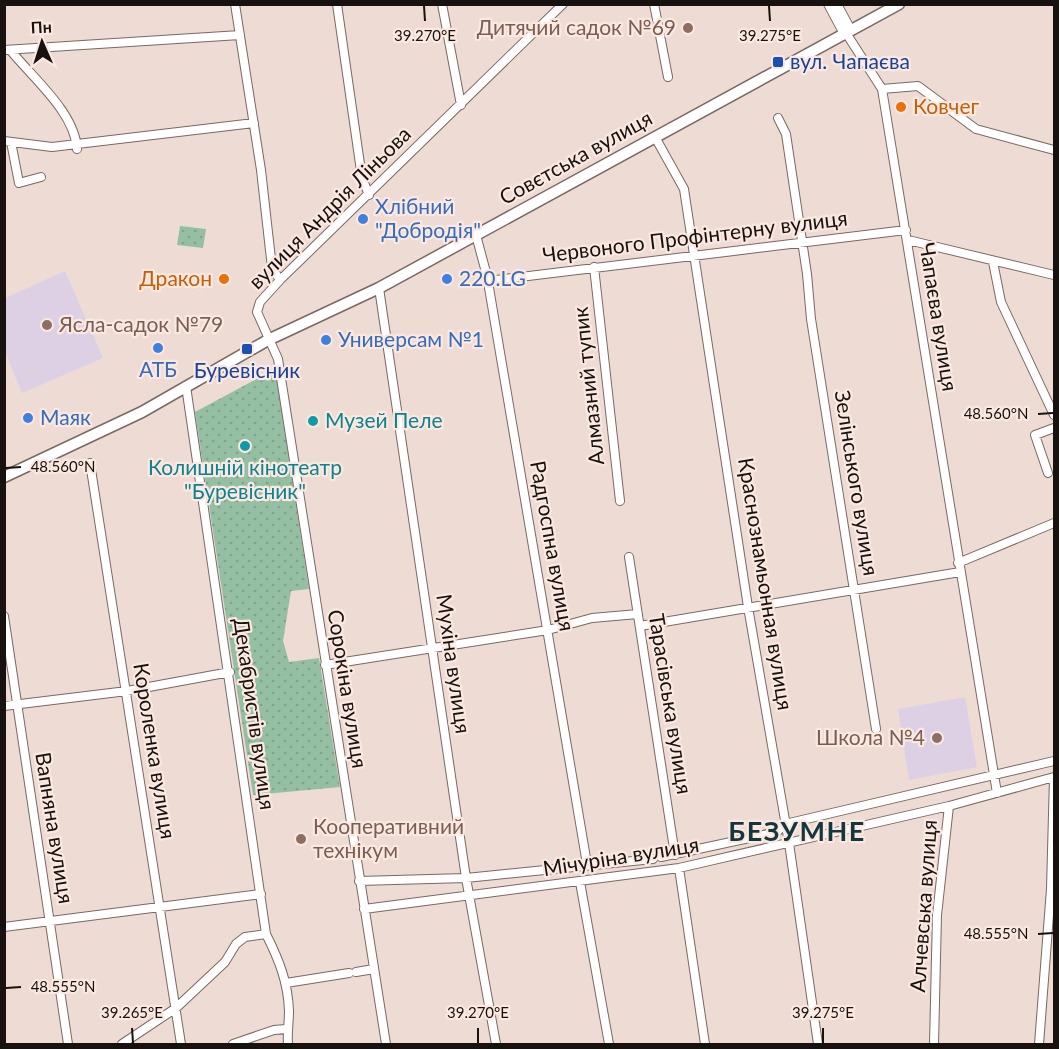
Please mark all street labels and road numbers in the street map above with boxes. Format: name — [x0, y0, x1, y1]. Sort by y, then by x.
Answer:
street label: Совєтська вулиця — [495, 104, 656, 209]
street label: вулиця Андрія Ліньова — [243, 121, 415, 293]
street label: Червоного Профінтерну вулиця — [541, 204, 849, 267]
street label: Чапаєва вулиця — [915, 241, 964, 393]
street label: Алмазний тупик — [567, 306, 608, 466]
street label: Зелінського вулиця — [830, 388, 884, 577]
street label: Краснознамьонная вулиця — [734, 456, 799, 712]
street label: Радгоспна вулиця — [526, 459, 581, 633]
street label: Мухіна вулиця — [432, 592, 477, 735]
street label: Сорокіна вулиця — [324, 608, 373, 770]
street label: Тарасівська вулиця — [645, 612, 698, 796]
street label: Декабристів вулиця — [230, 616, 281, 811]
street label: Короленка вулиця — [129, 661, 182, 841]
street label: Вапняна вулиця — [31, 750, 80, 905]
street label: Алчевська вулиця — [904, 819, 941, 993]
street label: Мічуріна вулиця — [541, 831, 701, 880]

